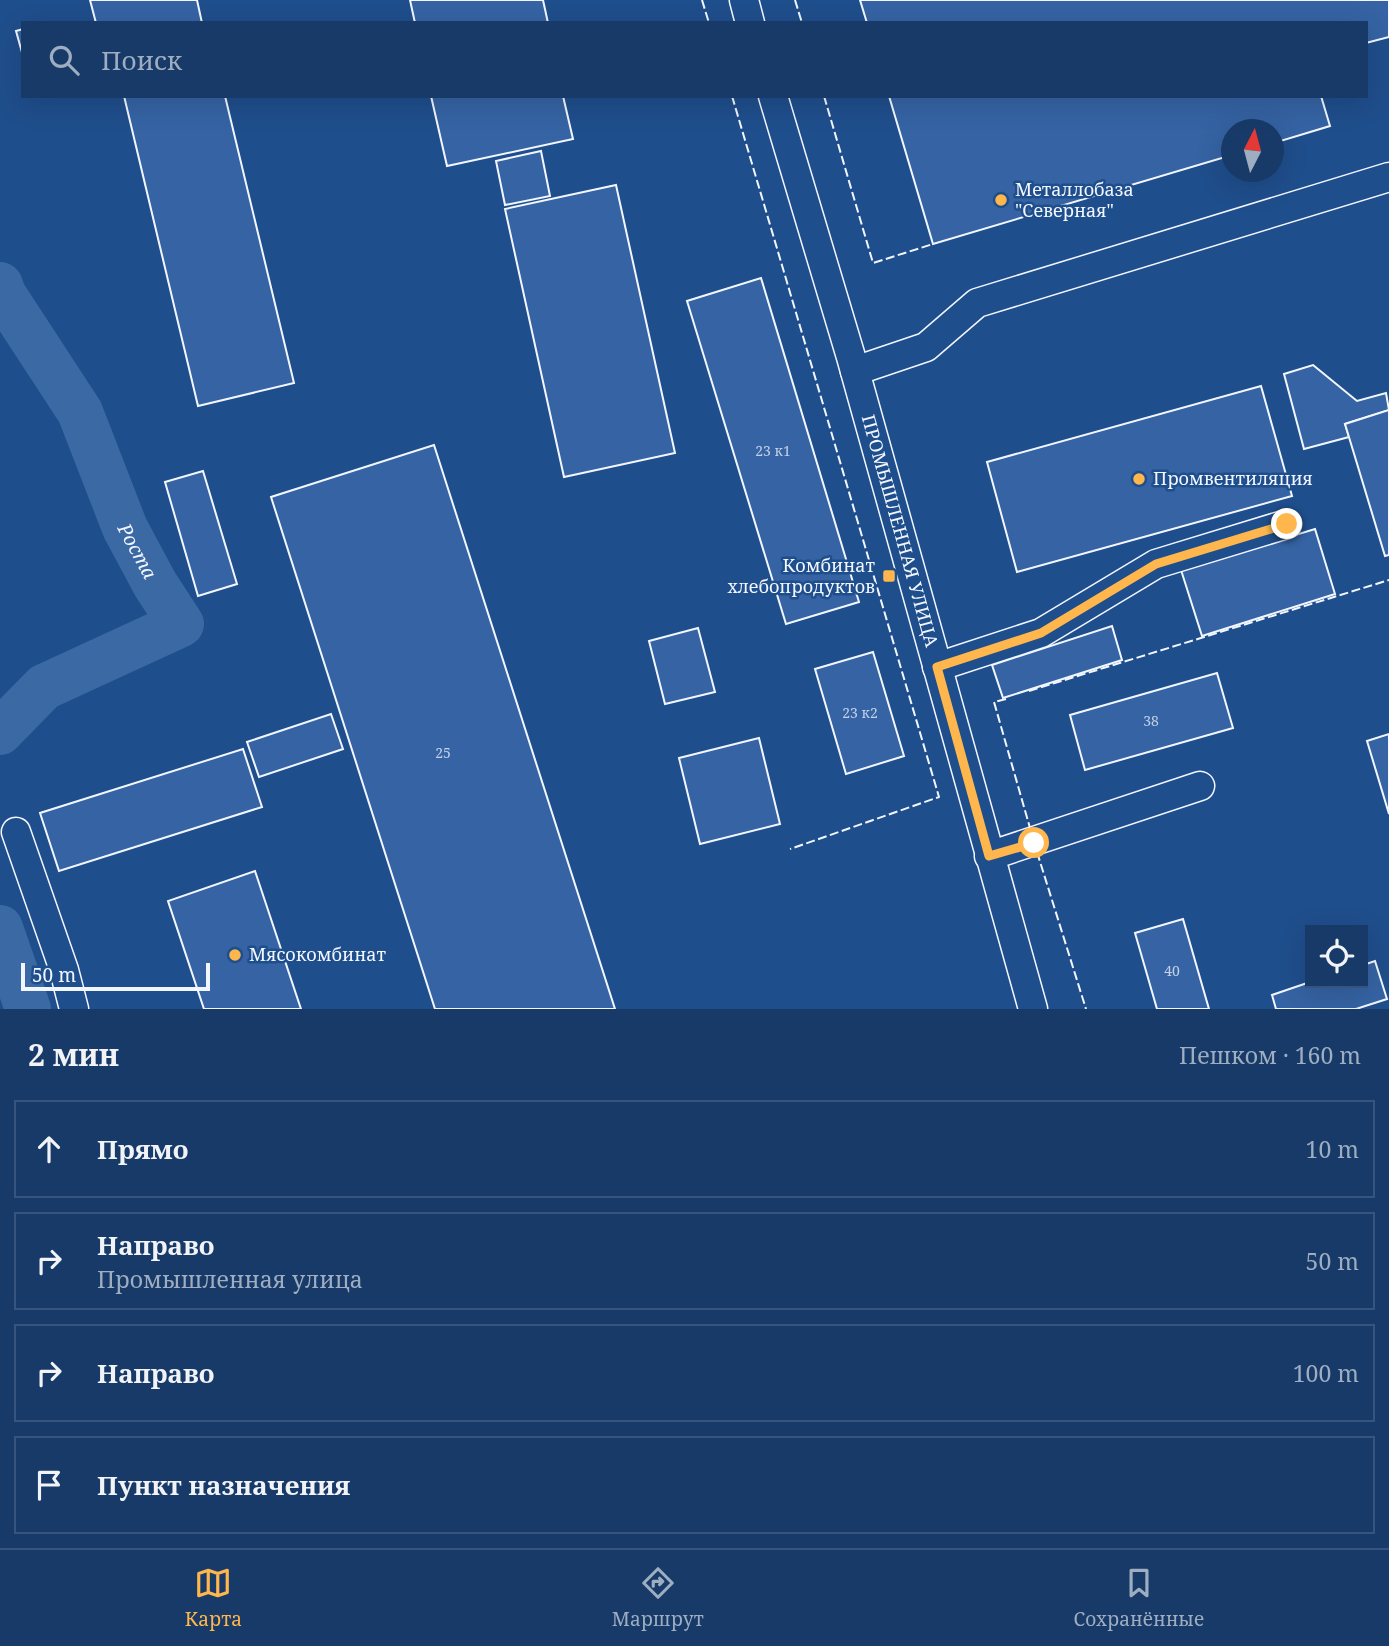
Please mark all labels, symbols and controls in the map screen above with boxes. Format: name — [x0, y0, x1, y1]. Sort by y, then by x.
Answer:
search box — [21, 21, 1368, 98]
icon: search — [45, 41, 83, 79]
text: Поиск — [101, 42, 182, 78]
north arrow — [1221, 119, 1284, 182]
place label: Металлобаза "Северная" — [1015, 177, 1134, 222]
marker: Металлобаза "Северная" — [993, 192, 1009, 208]
street label: ПРОМЫШЛЕННАЯ УЛИЦА — [857, 412, 944, 650]
house number: 23 к1 — [755, 441, 791, 460]
place label: Промвентиляция — [1153, 466, 1313, 490]
marker: Промвентиляция — [1131, 471, 1147, 487]
route end — [1271, 508, 1302, 539]
water label: Роста — [111, 518, 163, 584]
place label: Комбинат хлебопродуктов — [727, 553, 875, 598]
marker: Комбинат хлебопродуктов — [881, 568, 897, 584]
house number: 23 к2 — [842, 703, 878, 722]
house number: 38 — [1143, 711, 1159, 730]
house number: 25 — [435, 743, 451, 762]
route start — [1018, 827, 1049, 858]
map controls — [1305, 925, 1368, 988]
button: locate — [1305, 925, 1368, 988]
place label: Мясокомбинат — [249, 942, 387, 966]
marker: Мясокомбинат — [227, 947, 243, 963]
scale bar — [21, 960, 210, 992]
house number: 40 — [1164, 961, 1180, 980]
text: 50 m — [32, 962, 76, 988]
text: 2 мин — [28, 1034, 119, 1075]
text: Пешком · 160 m — [1179, 1039, 1361, 1071]
icon: ahead — [30, 1130, 68, 1168]
text: Прямо — [97, 1131, 188, 1167]
text: 10 m — [1306, 1133, 1359, 1165]
text: Направо — [97, 1227, 215, 1263]
icon: right — [30, 1242, 68, 1280]
text: 50 m — [1306, 1245, 1359, 1277]
text: Промышленная улица — [97, 1263, 363, 1295]
icon: right — [30, 1354, 68, 1392]
text: Направо — [97, 1355, 215, 1391]
text: 100 m — [1293, 1357, 1359, 1389]
icon: arrive — [30, 1466, 68, 1504]
text: Пункт назначения — [97, 1467, 350, 1503]
tab: Карта — [185, 1564, 242, 1632]
tab: Маршрут — [612, 1564, 704, 1632]
tab: Сохранённые — [1073, 1564, 1204, 1632]

